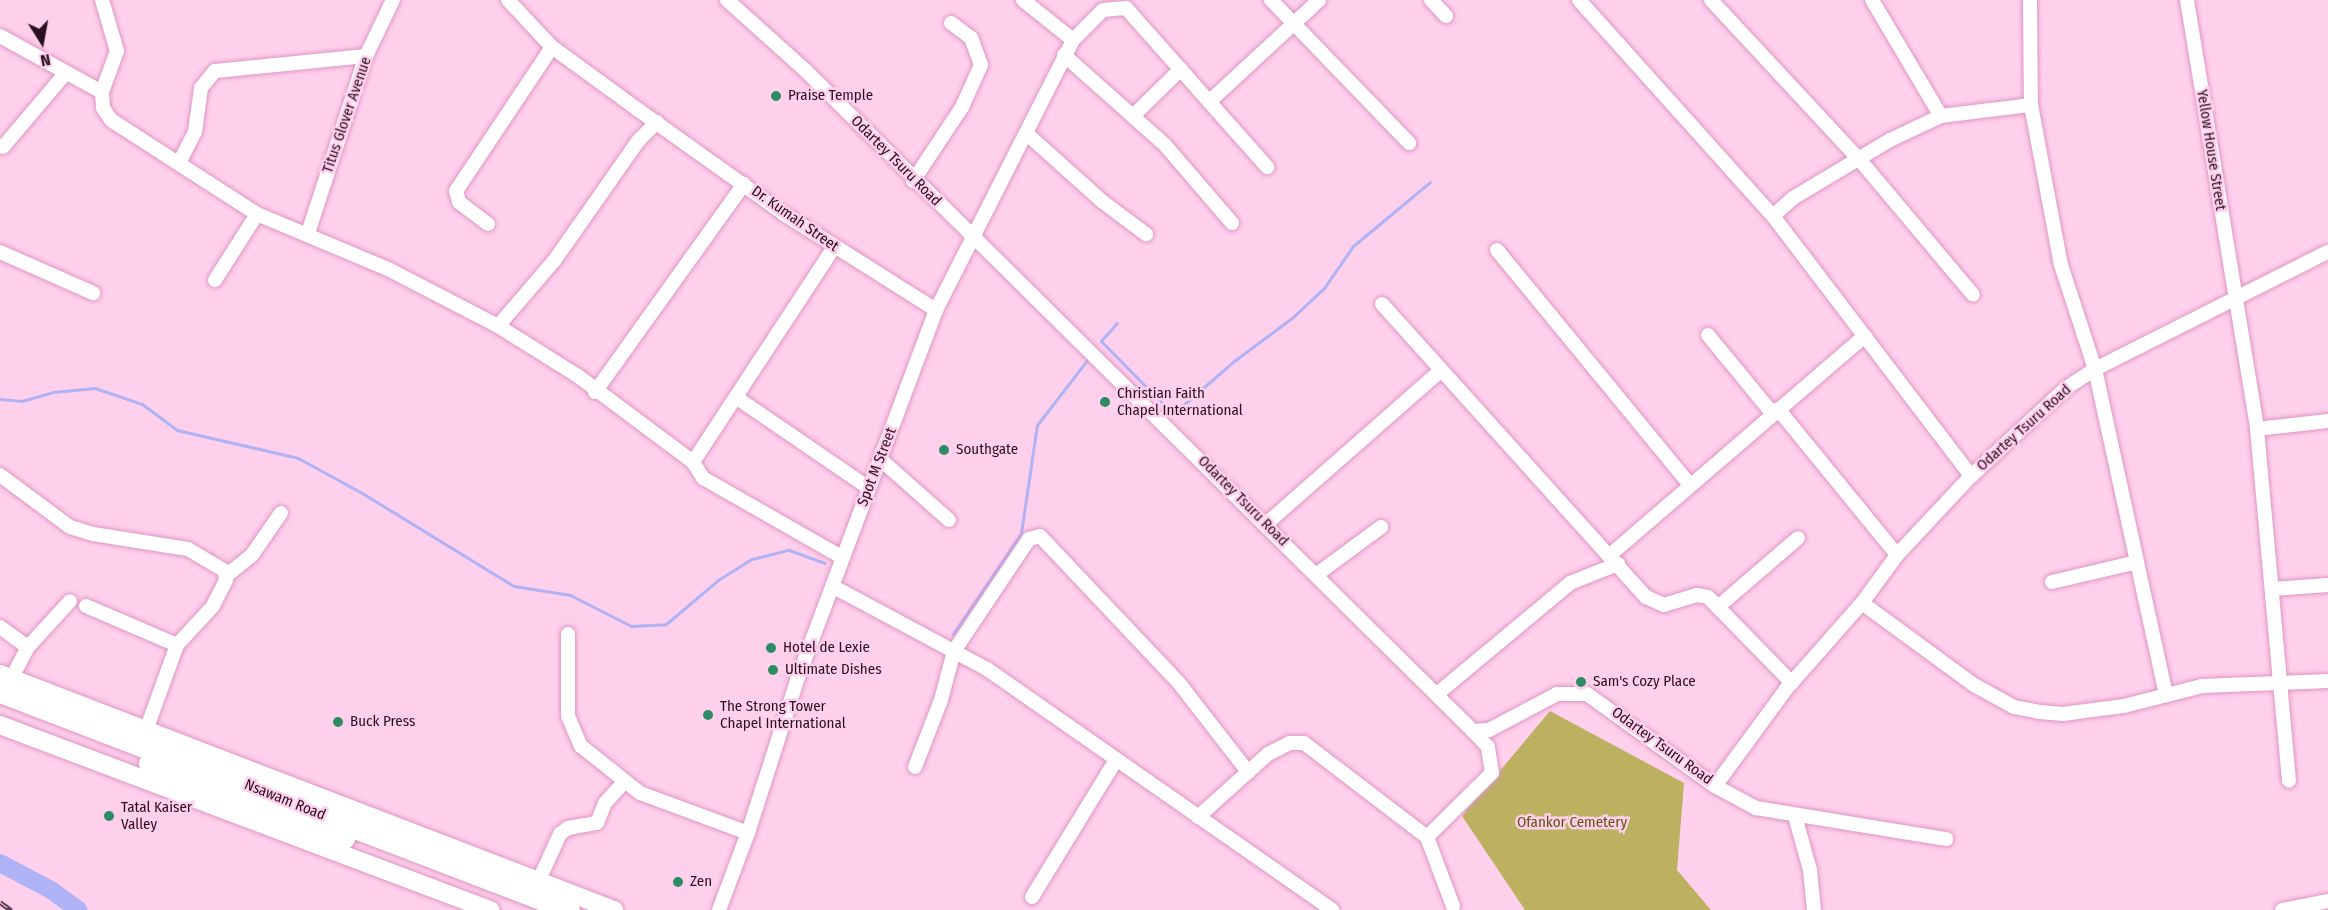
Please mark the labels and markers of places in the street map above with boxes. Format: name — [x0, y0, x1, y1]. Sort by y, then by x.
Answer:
place label: Praise Temple — [788, 87, 873, 105]
marker: Praise Temple — [769, 89, 783, 103]
place label: Christian Faith Chapel International — [1117, 384, 1243, 419]
marker: Christian Faith Chapel International — [1098, 395, 1112, 409]
place label: Southgate — [956, 441, 1018, 459]
marker: Southgate — [937, 443, 951, 457]
place label: Hotel de Lexie — [783, 639, 870, 657]
marker: Hotel de Lexie — [764, 641, 778, 655]
place label: Ultimate Dishes — [785, 661, 882, 679]
marker: Ultimate Dishes — [766, 663, 780, 677]
place label: Sam's Cozy Place — [1593, 673, 1696, 691]
marker: Sam's Cozy Place — [1574, 675, 1588, 689]
place label: The Strong Tower Chapel International — [720, 697, 846, 732]
marker: The Strong Tower Chapel International — [701, 708, 715, 722]
place label: Buck Press — [350, 713, 415, 731]
marker: Buck Press — [331, 715, 345, 729]
place label: Tatal Kaiser Valley — [121, 798, 192, 833]
marker: Tatal Kaiser Valley — [102, 809, 116, 823]
place label: Zen — [690, 873, 712, 891]
marker: Zen — [671, 875, 685, 889]

